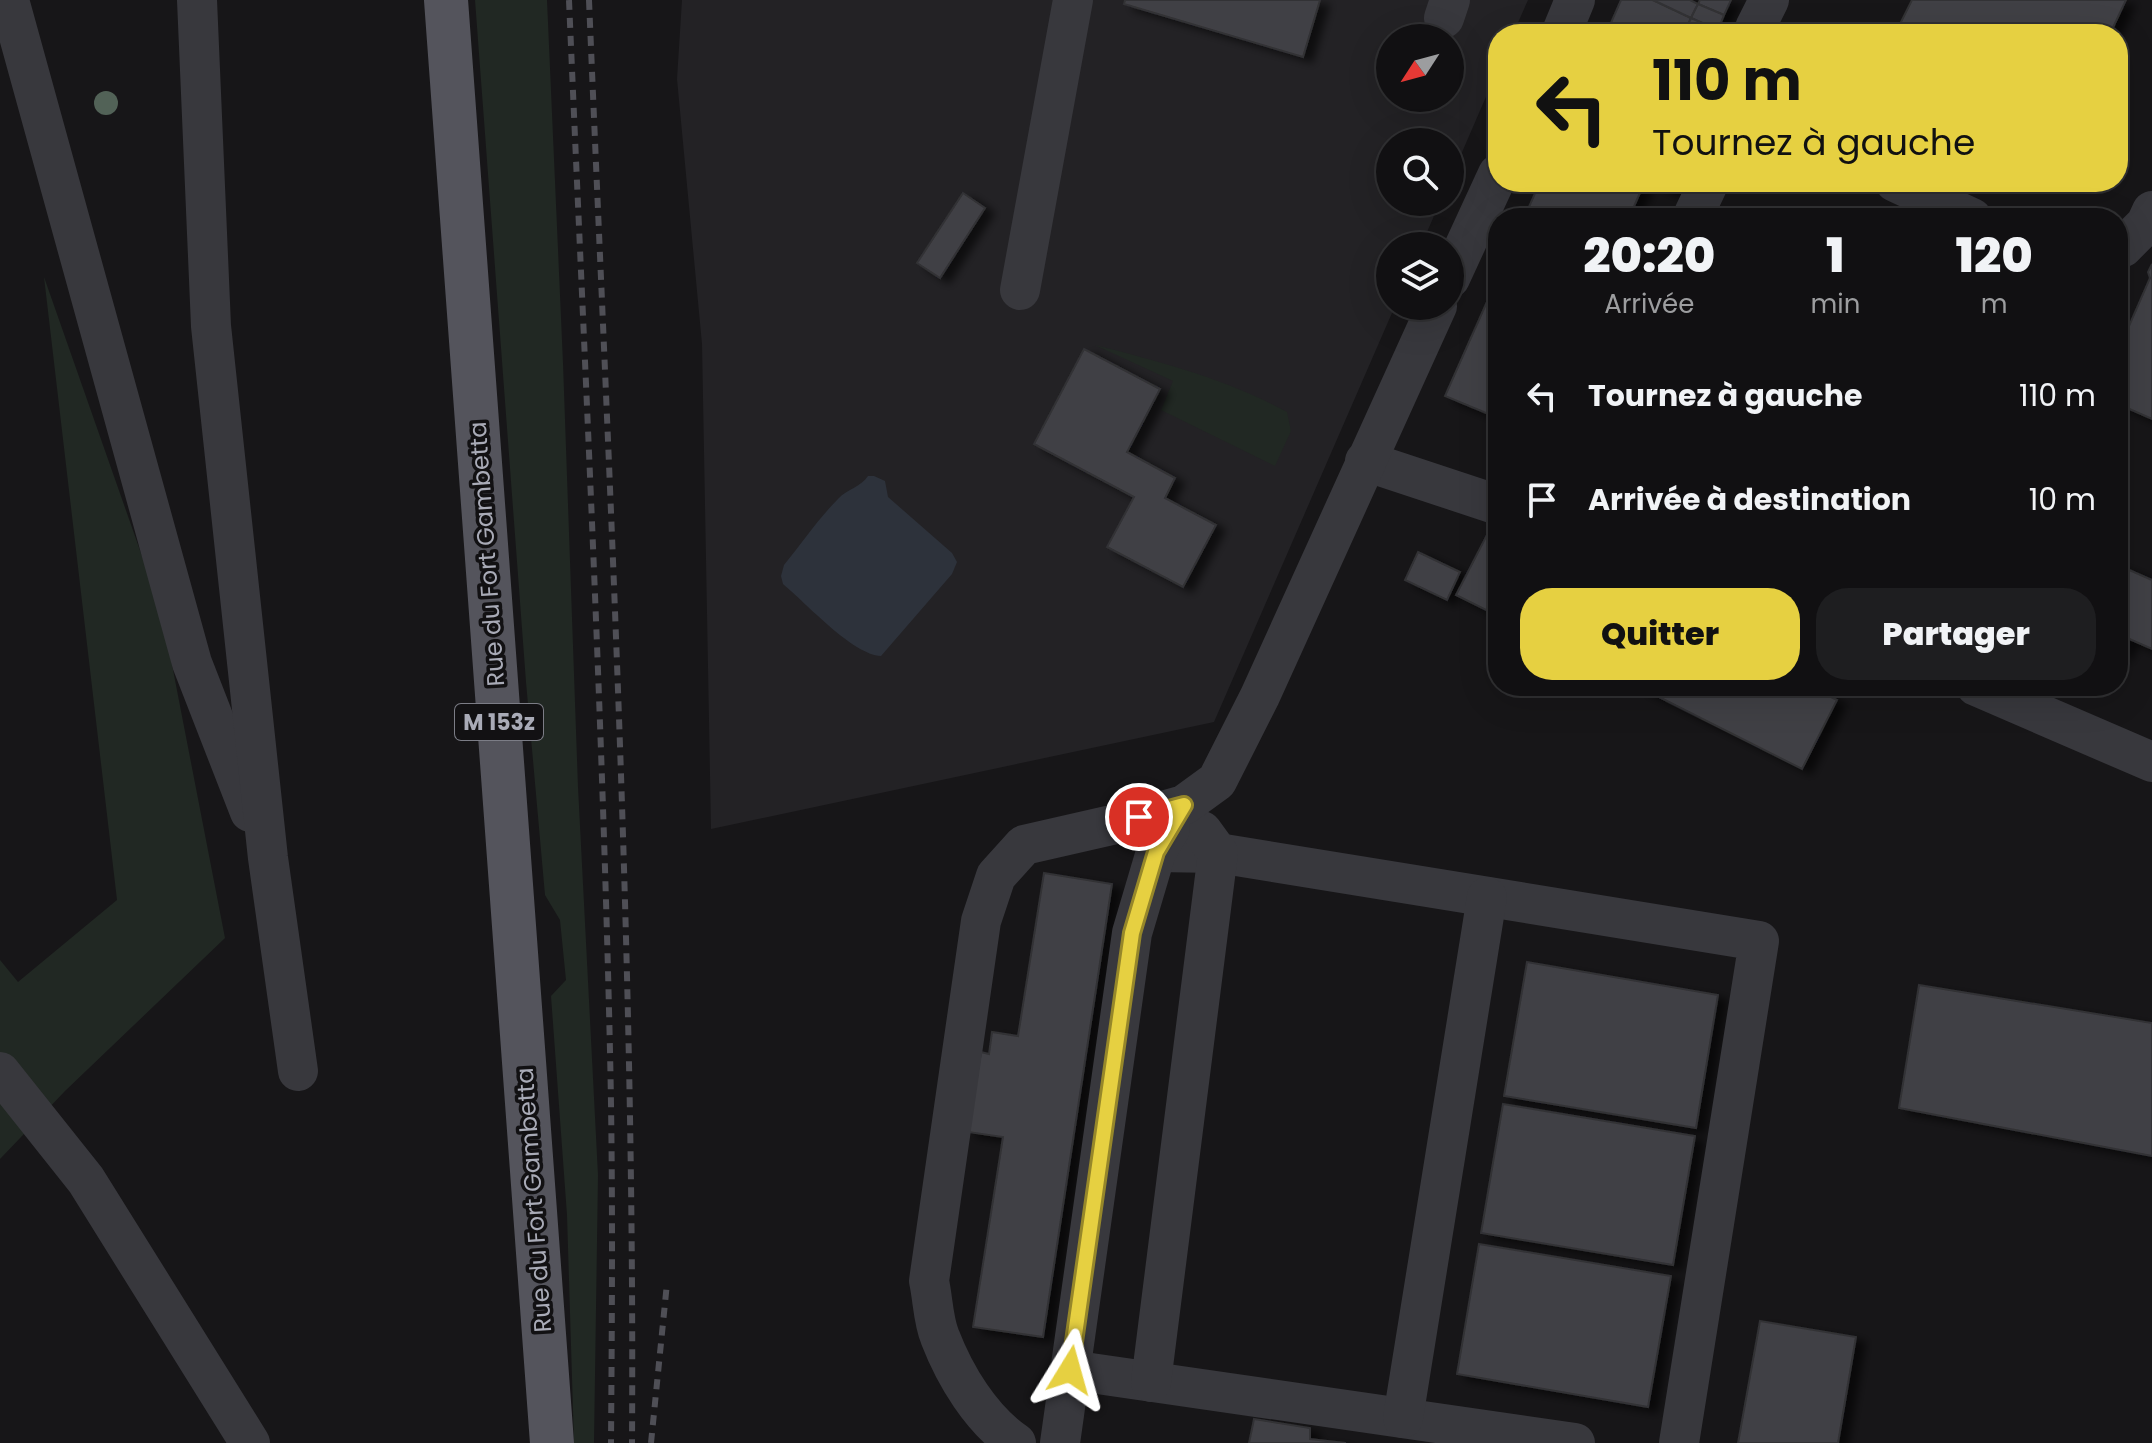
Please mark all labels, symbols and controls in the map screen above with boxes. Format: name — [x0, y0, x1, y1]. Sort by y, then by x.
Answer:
north arrow — [1376, 24, 1464, 112]
map controls — [1376, 24, 1464, 320]
text: 110 m — [1652, 41, 1802, 120]
icon: left — [1520, 56, 1624, 160]
text: Tournez à gauche — [1652, 117, 1975, 168]
button: search — [1376, 128, 1464, 216]
text: 20:20 — [1583, 222, 1715, 289]
text: 1 — [1826, 222, 1845, 289]
text: 120 — [1955, 222, 2033, 289]
button: layers — [1376, 232, 1464, 320]
text: Arrivée — [1604, 286, 1694, 322]
text: min — [1810, 286, 1860, 322]
text: m — [1981, 286, 2008, 322]
icon: left — [1520, 374, 1564, 418]
text: Tournez à gauche — [1588, 374, 1862, 417]
text: 110 m — [2019, 374, 2096, 417]
street label: Rue du Fort Gambetta — [461, 421, 512, 687]
icon: arrive — [1520, 478, 1564, 522]
text: Arrivée à destination — [1588, 478, 1911, 521]
text: 10 m — [2029, 478, 2096, 521]
button: Quitter — [1520, 588, 1800, 680]
button: Partager — [1816, 588, 2096, 680]
road number: M 153z — [455, 704, 543, 740]
pin — [1105, 783, 1173, 851]
icon: arrive — [1117, 795, 1161, 839]
street label: Rue du Fort Gambetta — [508, 1067, 559, 1333]
position arrow — [1028, 1328, 1112, 1412]

